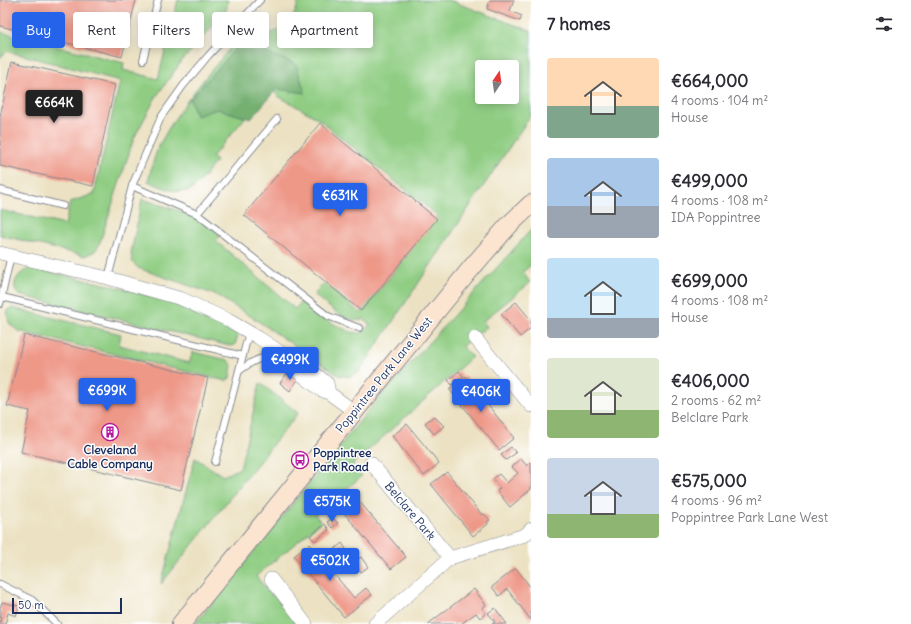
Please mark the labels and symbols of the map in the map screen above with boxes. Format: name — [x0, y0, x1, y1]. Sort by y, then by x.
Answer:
north arrow — [475, 60, 519, 104]
pin: €664K — [26, 90, 82, 124]
pin: €631K — [312, 183, 368, 217]
street label: Poppintree Park Lane West — [332, 314, 435, 436]
pin: €499K — [262, 347, 318, 381]
pin: €699K — [79, 378, 135, 412]
pin: €406K — [453, 379, 509, 413]
building icon: Cleveland Cable Company — [100, 422, 120, 442]
place label: Cleveland Cable Company — [67, 442, 153, 472]
place label: Poppintree Park Road — [313, 445, 372, 474]
bus stop icon: Poppintree Park Road — [290, 450, 310, 470]
street label: Belclare Park — [382, 479, 439, 543]
pin: €575K — [304, 489, 360, 523]
pin: €502K — [302, 548, 358, 582]
scale bar — [12, 596, 122, 615]

